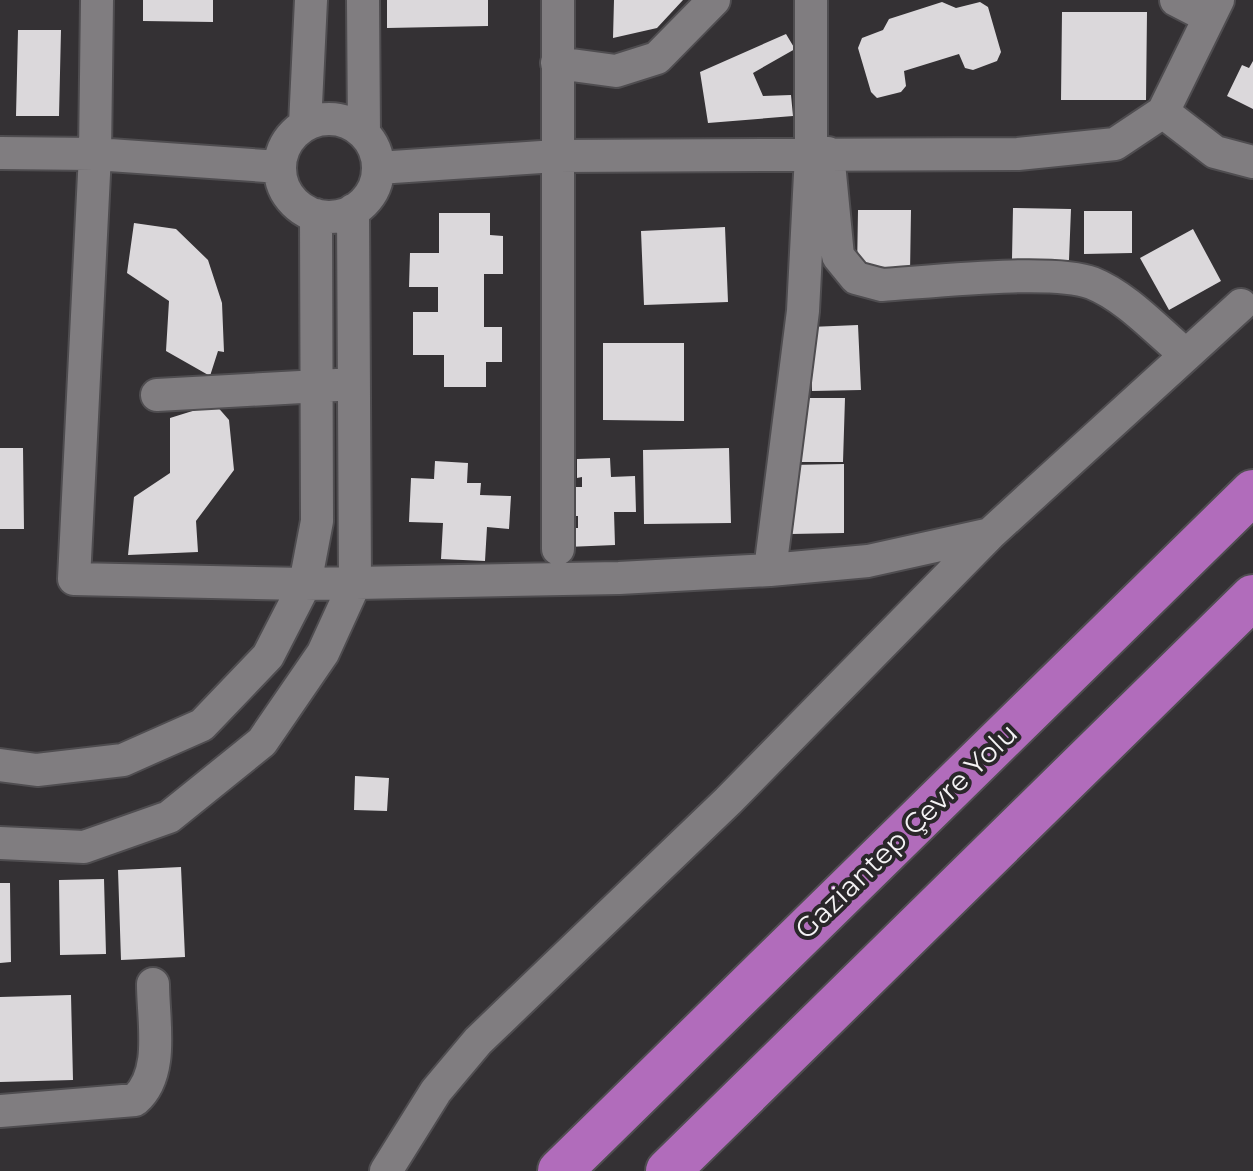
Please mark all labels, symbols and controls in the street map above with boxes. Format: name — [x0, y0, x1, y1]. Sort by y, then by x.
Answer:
street label: Gaziantep Çevre Yolu — [788, 716, 1024, 946]

